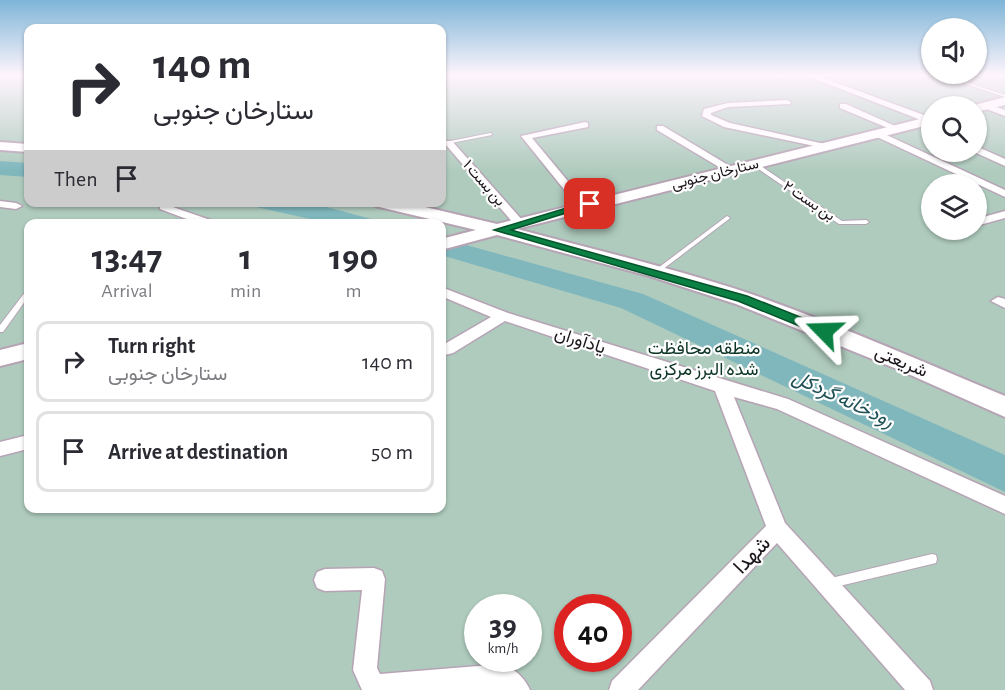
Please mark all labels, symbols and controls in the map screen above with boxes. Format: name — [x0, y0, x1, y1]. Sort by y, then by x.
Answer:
map controls — [921, 18, 987, 240]
button: sound — [921, 18, 987, 84]
text: 140 m — [153, 44, 251, 86]
icon: right — [54, 48, 132, 126]
button: search — [921, 96, 987, 162]
text: ستارخان جنوبی — [153, 97, 314, 124]
street label: ستارخان جنوبی — [670, 156, 761, 194]
street label: بن بست ۱ — [459, 157, 508, 210]
icon: arrive — [110, 162, 143, 195]
text: Then — [54, 168, 98, 190]
button: layers — [921, 174, 987, 240]
pin — [564, 178, 615, 229]
street label: بن بست ۲ — [779, 178, 838, 225]
icon: arrive — [573, 187, 606, 220]
text: 13:47 — [92, 240, 162, 276]
text: 1 — [239, 240, 252, 276]
text: 190 — [329, 240, 378, 276]
text: Arrival — [101, 281, 153, 301]
text: min — [230, 281, 261, 301]
text: m — [346, 281, 362, 301]
position arrow — [792, 299, 856, 363]
street label: یادآوران — [552, 323, 608, 359]
text: Turn right — [108, 335, 195, 357]
park label: منطقه محافظت شده البرز مرکزی — [648, 340, 760, 380]
street label: شریعتی — [872, 343, 930, 382]
icon: right — [57, 345, 90, 378]
text: 140 m — [362, 351, 413, 373]
text: ستارخان جنوبی — [108, 364, 227, 384]
water label: رودخانه گردکل — [788, 367, 897, 433]
icon: arrive — [57, 435, 90, 468]
text: Arrive at destination — [108, 441, 288, 463]
text: 50 m — [371, 441, 413, 463]
street label: شهدا — [729, 532, 776, 579]
speed limit sign: 40 — [554, 594, 632, 672]
text: 39 — [489, 611, 517, 641]
text: km/h — [488, 641, 518, 656]

